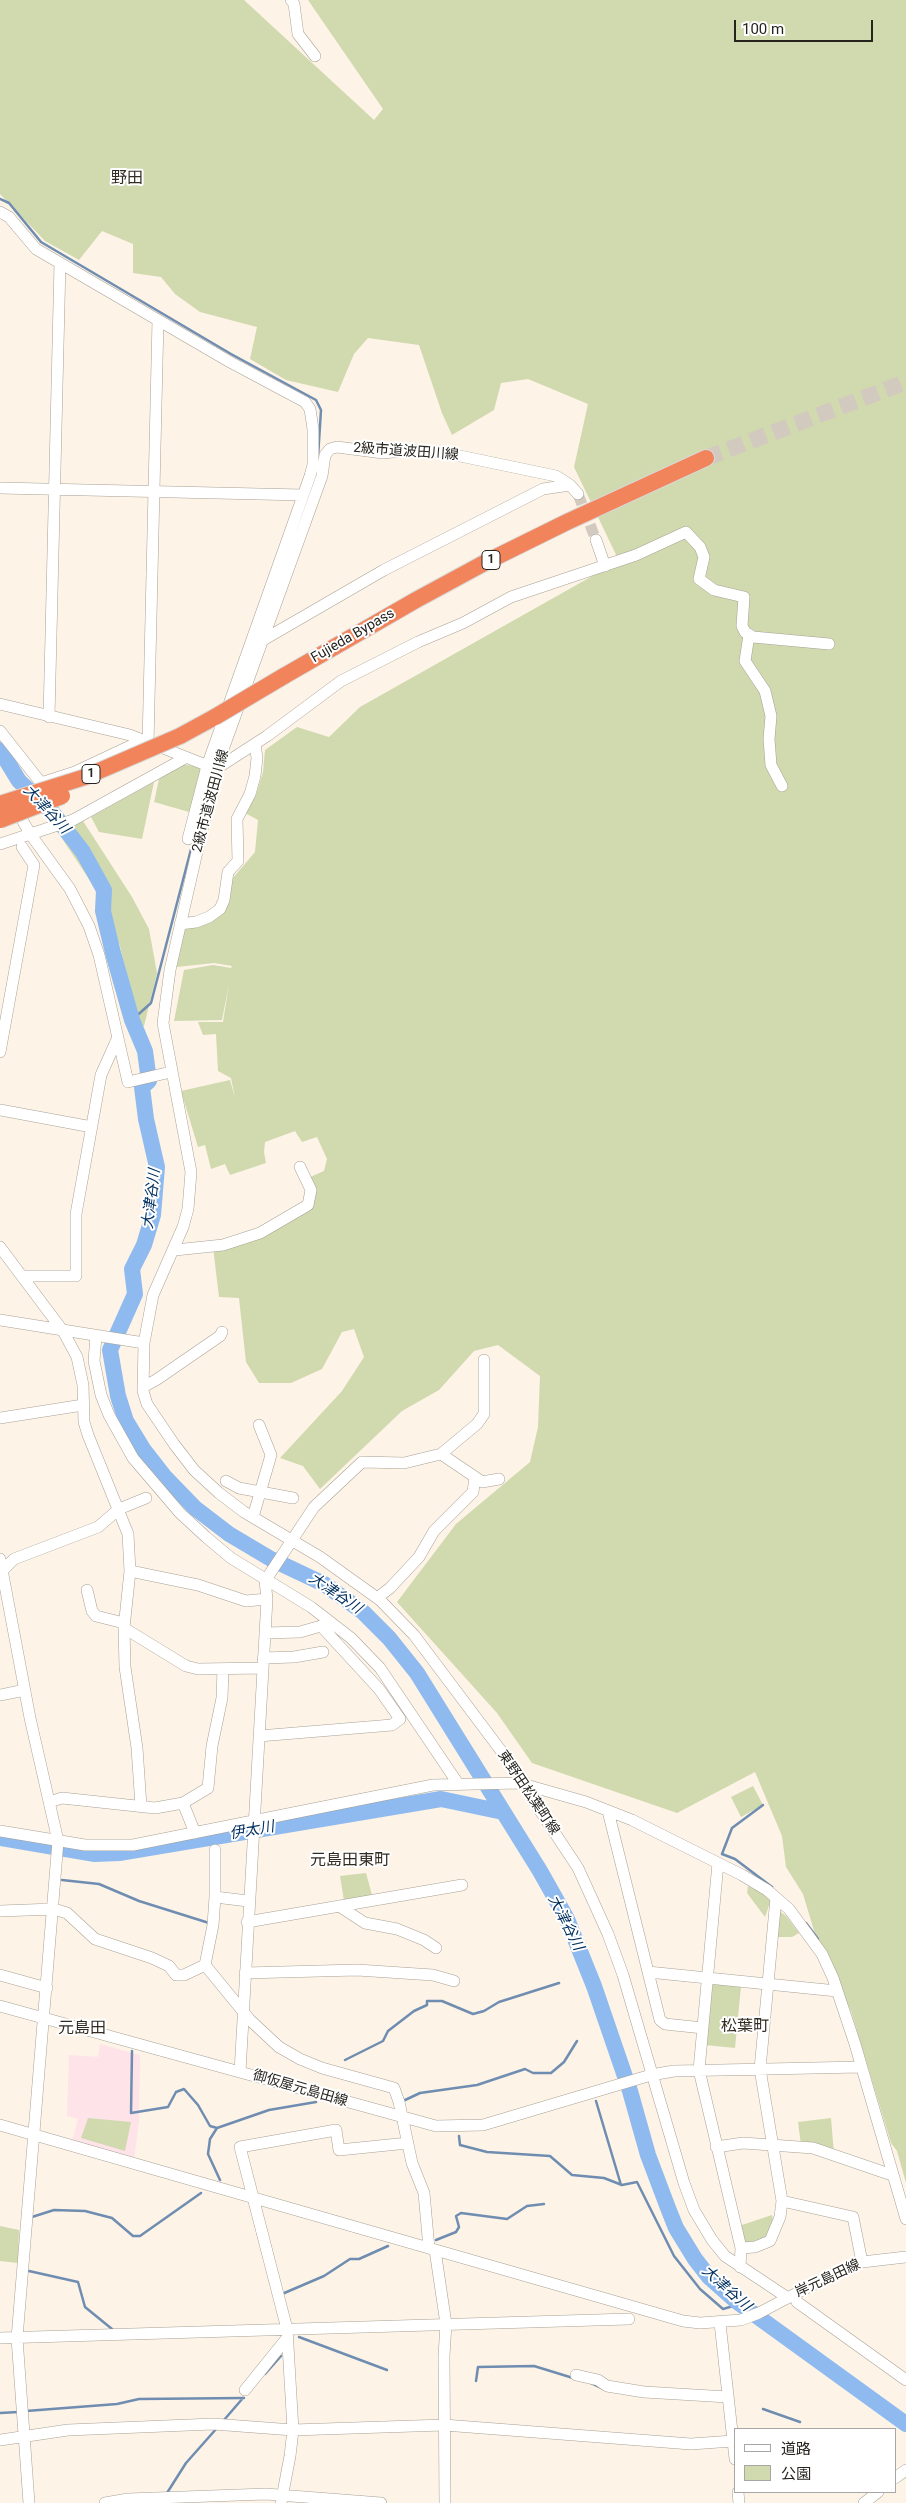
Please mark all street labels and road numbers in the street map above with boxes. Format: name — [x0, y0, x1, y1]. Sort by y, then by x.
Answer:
street label: 2級市道波田川線 — [353, 440, 459, 464]
road number: 1 — [482, 550, 500, 570]
street label: Fujieda Bypass — [308, 605, 398, 667]
street label: 2級市道波田川線 — [189, 748, 233, 854]
road number: 1 — [82, 764, 100, 784]
street label: 東野田松葉町線 — [494, 1748, 562, 1838]
street label: 御仮屋元島田線 — [251, 2067, 349, 2111]
street label: 岸元島田線 — [793, 2257, 863, 2301]

